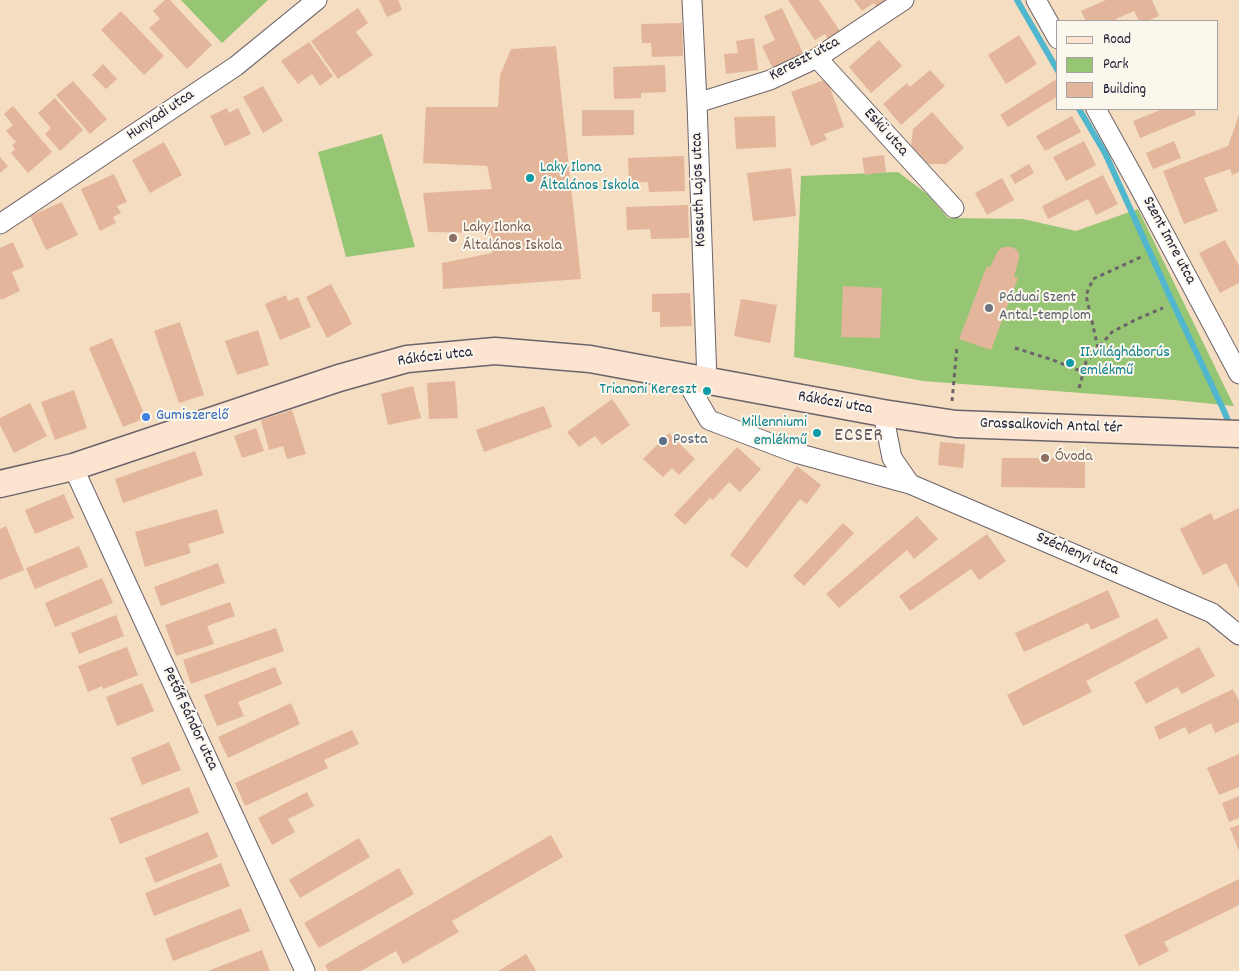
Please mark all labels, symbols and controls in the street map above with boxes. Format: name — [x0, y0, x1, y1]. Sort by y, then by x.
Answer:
legend — [1056, 20, 1219, 110]
text: Road — [1103, 29, 1131, 51]
street label: Kereszt utca — [767, 34, 843, 86]
text: Park — [1103, 54, 1129, 76]
text: Building — [1103, 79, 1146, 101]
street label: Hunyadi utca — [124, 86, 198, 146]
street label: Eskü utca — [859, 105, 911, 161]
street label: Kossuth Lajos utca — [688, 133, 712, 247]
place label: Laky Ilona Általános Iskola — [540, 159, 639, 197]
marker: Laky Ilona Általános Iskola — [524, 172, 536, 184]
street label: Szent Imre utca — [1137, 194, 1199, 288]
place label: Laky Ilonka Általános Iskola — [463, 219, 562, 257]
marker: Laky Ilonka Általános Iskola — [447, 232, 459, 244]
place label: Páduai Szent Antal-templom — [999, 289, 1091, 327]
marker: Páduai Szent Antal-templom — [983, 302, 995, 314]
street label: Rákóczi utca — [396, 344, 474, 372]
place label: II.világháborús emlékmű — [1080, 344, 1170, 382]
marker: II.világháborús emlékmű — [1064, 357, 1076, 369]
place label: Trianoni Kereszt — [600, 381, 697, 401]
marker: Trianoni Kereszt — [701, 385, 713, 397]
street label: Rákóczi utca — [796, 388, 874, 420]
place label: Gumiszerelő — [156, 407, 229, 427]
marker: Gumiszerelő — [140, 411, 152, 423]
place label: Millenniumi emlékmű — [742, 414, 807, 452]
street label: Grassalkovich Antal tér — [979, 415, 1123, 439]
district label: ECSER — [834, 426, 884, 448]
marker: Millenniumi emlékmű — [811, 427, 823, 439]
place label: Posta — [673, 431, 708, 451]
marker: Posta — [657, 435, 669, 447]
place label: Óvoda — [1055, 448, 1093, 468]
marker: Óvoda — [1039, 452, 1051, 464]
street label: Széchenyi utca — [1033, 529, 1121, 581]
street label: Petőfi Sándor utca — [157, 664, 221, 774]

